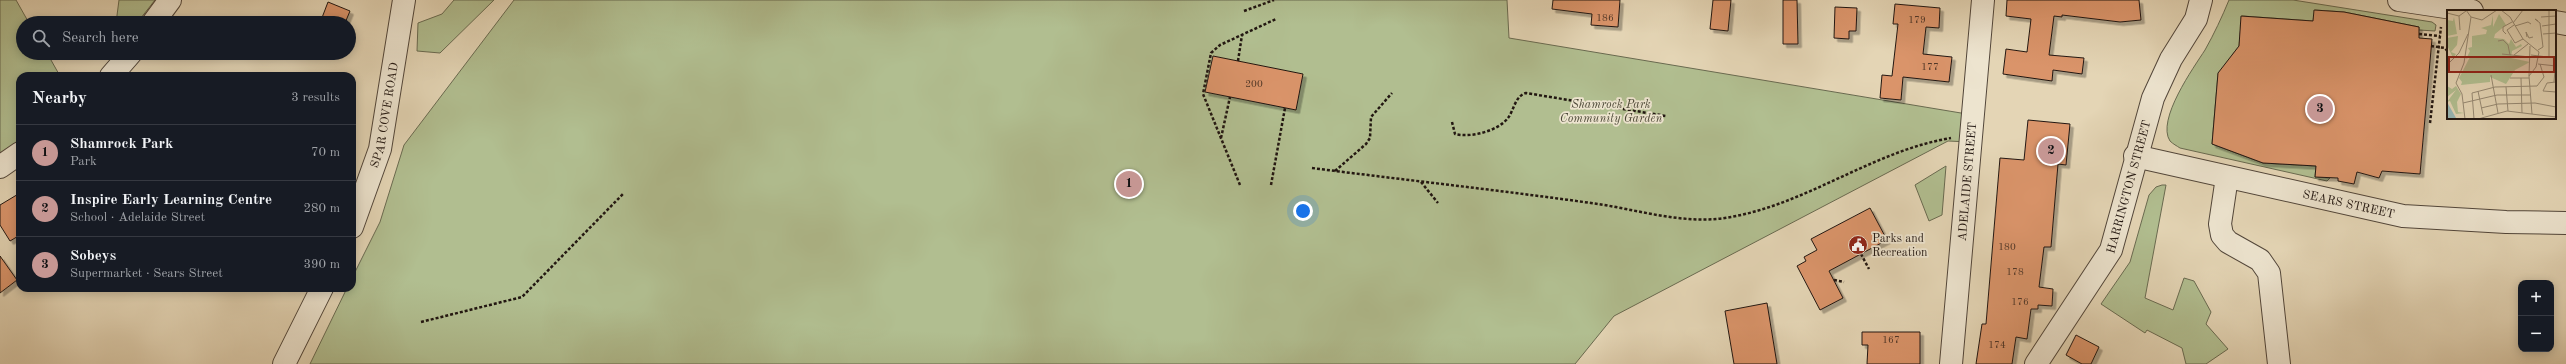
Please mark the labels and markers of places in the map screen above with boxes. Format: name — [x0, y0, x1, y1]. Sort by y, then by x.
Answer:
pin: 3 — [2307, 94, 2333, 124]
pin: 2 — [2038, 136, 2064, 166]
pin: 1 — [1116, 169, 1142, 199]
place label: Parks and Recreation — [1872, 233, 1928, 259]
public building icon: Parks and Recreation — [1847, 234, 1869, 256]

